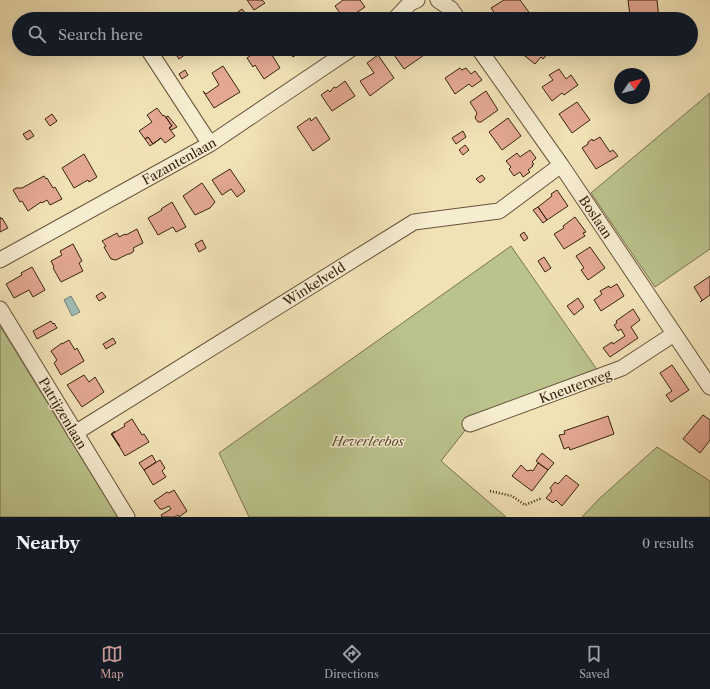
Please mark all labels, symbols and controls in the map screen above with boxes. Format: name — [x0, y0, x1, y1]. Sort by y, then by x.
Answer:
search box — [12, 12, 698, 56]
icon: search — [26, 23, 48, 45]
text: Search here — [58, 25, 143, 44]
north arrow — [614, 68, 650, 104]
street label: Fazantenlaan — [139, 134, 219, 188]
street label: Boslaan — [576, 192, 616, 242]
street label: Winkelveld — [279, 259, 348, 310]
street label: Kneuterweg — [537, 366, 613, 406]
street label: Patrijzenlaan — [35, 374, 91, 452]
park label: Heverleebos — [331, 433, 405, 449]
text: Nearby — [16, 533, 80, 553]
text: 0 results — [642, 535, 694, 551]
tab: Map — [100, 643, 124, 681]
tab: Directions — [324, 643, 379, 681]
tab: Saved — [579, 643, 610, 681]

